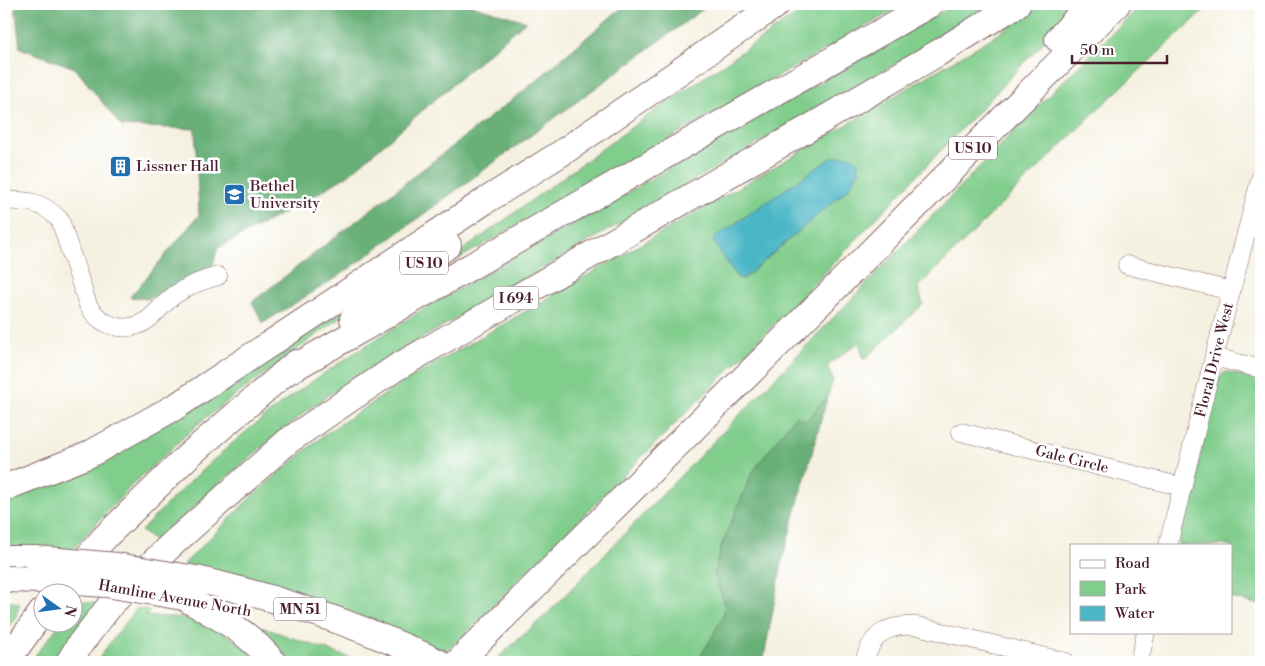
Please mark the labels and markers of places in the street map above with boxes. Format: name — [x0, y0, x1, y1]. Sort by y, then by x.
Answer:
building icon: Lissner Hall — [108, 154, 132, 178]
place label: Lissner Hall — [136, 157, 219, 176]
place label: Bethel University — [249, 177, 321, 213]
school or university icon: Bethel University — [222, 183, 246, 207]

